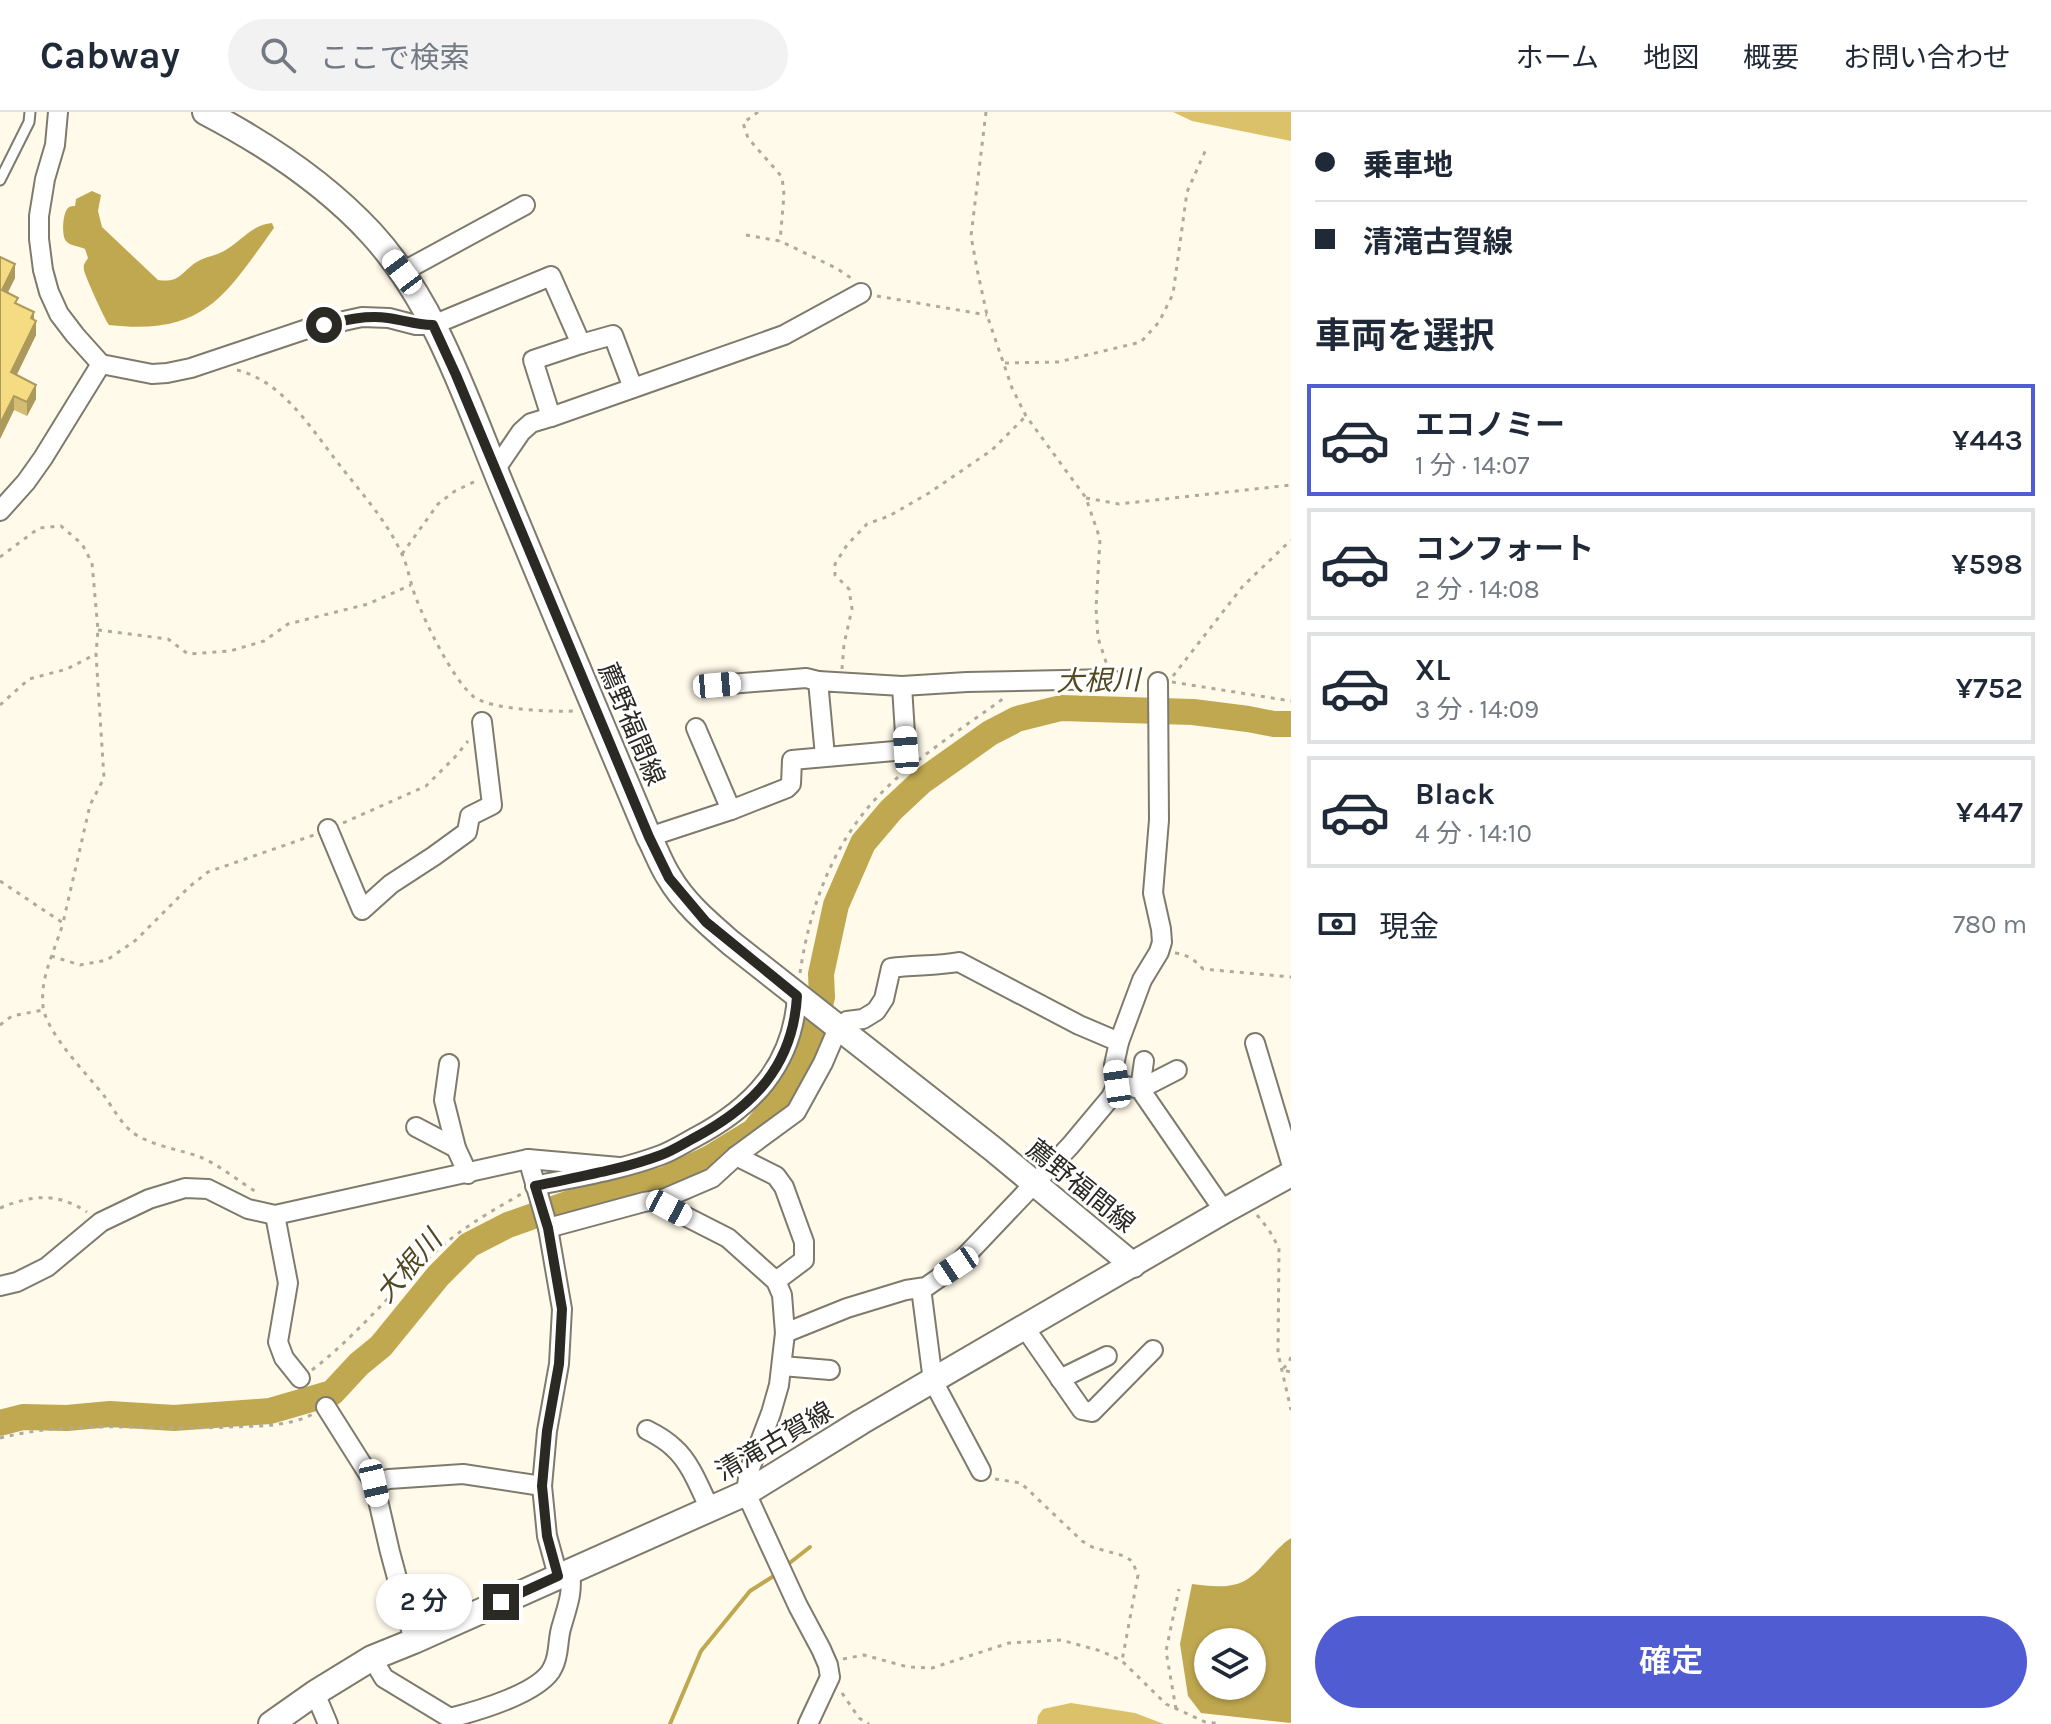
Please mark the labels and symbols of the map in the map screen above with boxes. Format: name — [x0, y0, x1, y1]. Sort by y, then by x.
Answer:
car — [378, 246, 426, 298]
route start — [306, 307, 342, 343]
street label: 薦野福間線 — [592, 658, 671, 790]
water label: 大根川 — [1056, 663, 1143, 698]
car — [692, 671, 742, 699]
car — [892, 725, 920, 775]
car — [1102, 1059, 1132, 1109]
street label: 薦野福間線 — [1020, 1133, 1141, 1239]
car — [642, 1186, 696, 1230]
water label: 大根川 — [368, 1222, 450, 1309]
car — [929, 1243, 983, 1289]
street label: 清滝古賀線 — [710, 1396, 838, 1487]
car — [357, 1457, 391, 1509]
callout: 2 分 — [377, 1574, 473, 1630]
route end — [483, 1584, 519, 1620]

